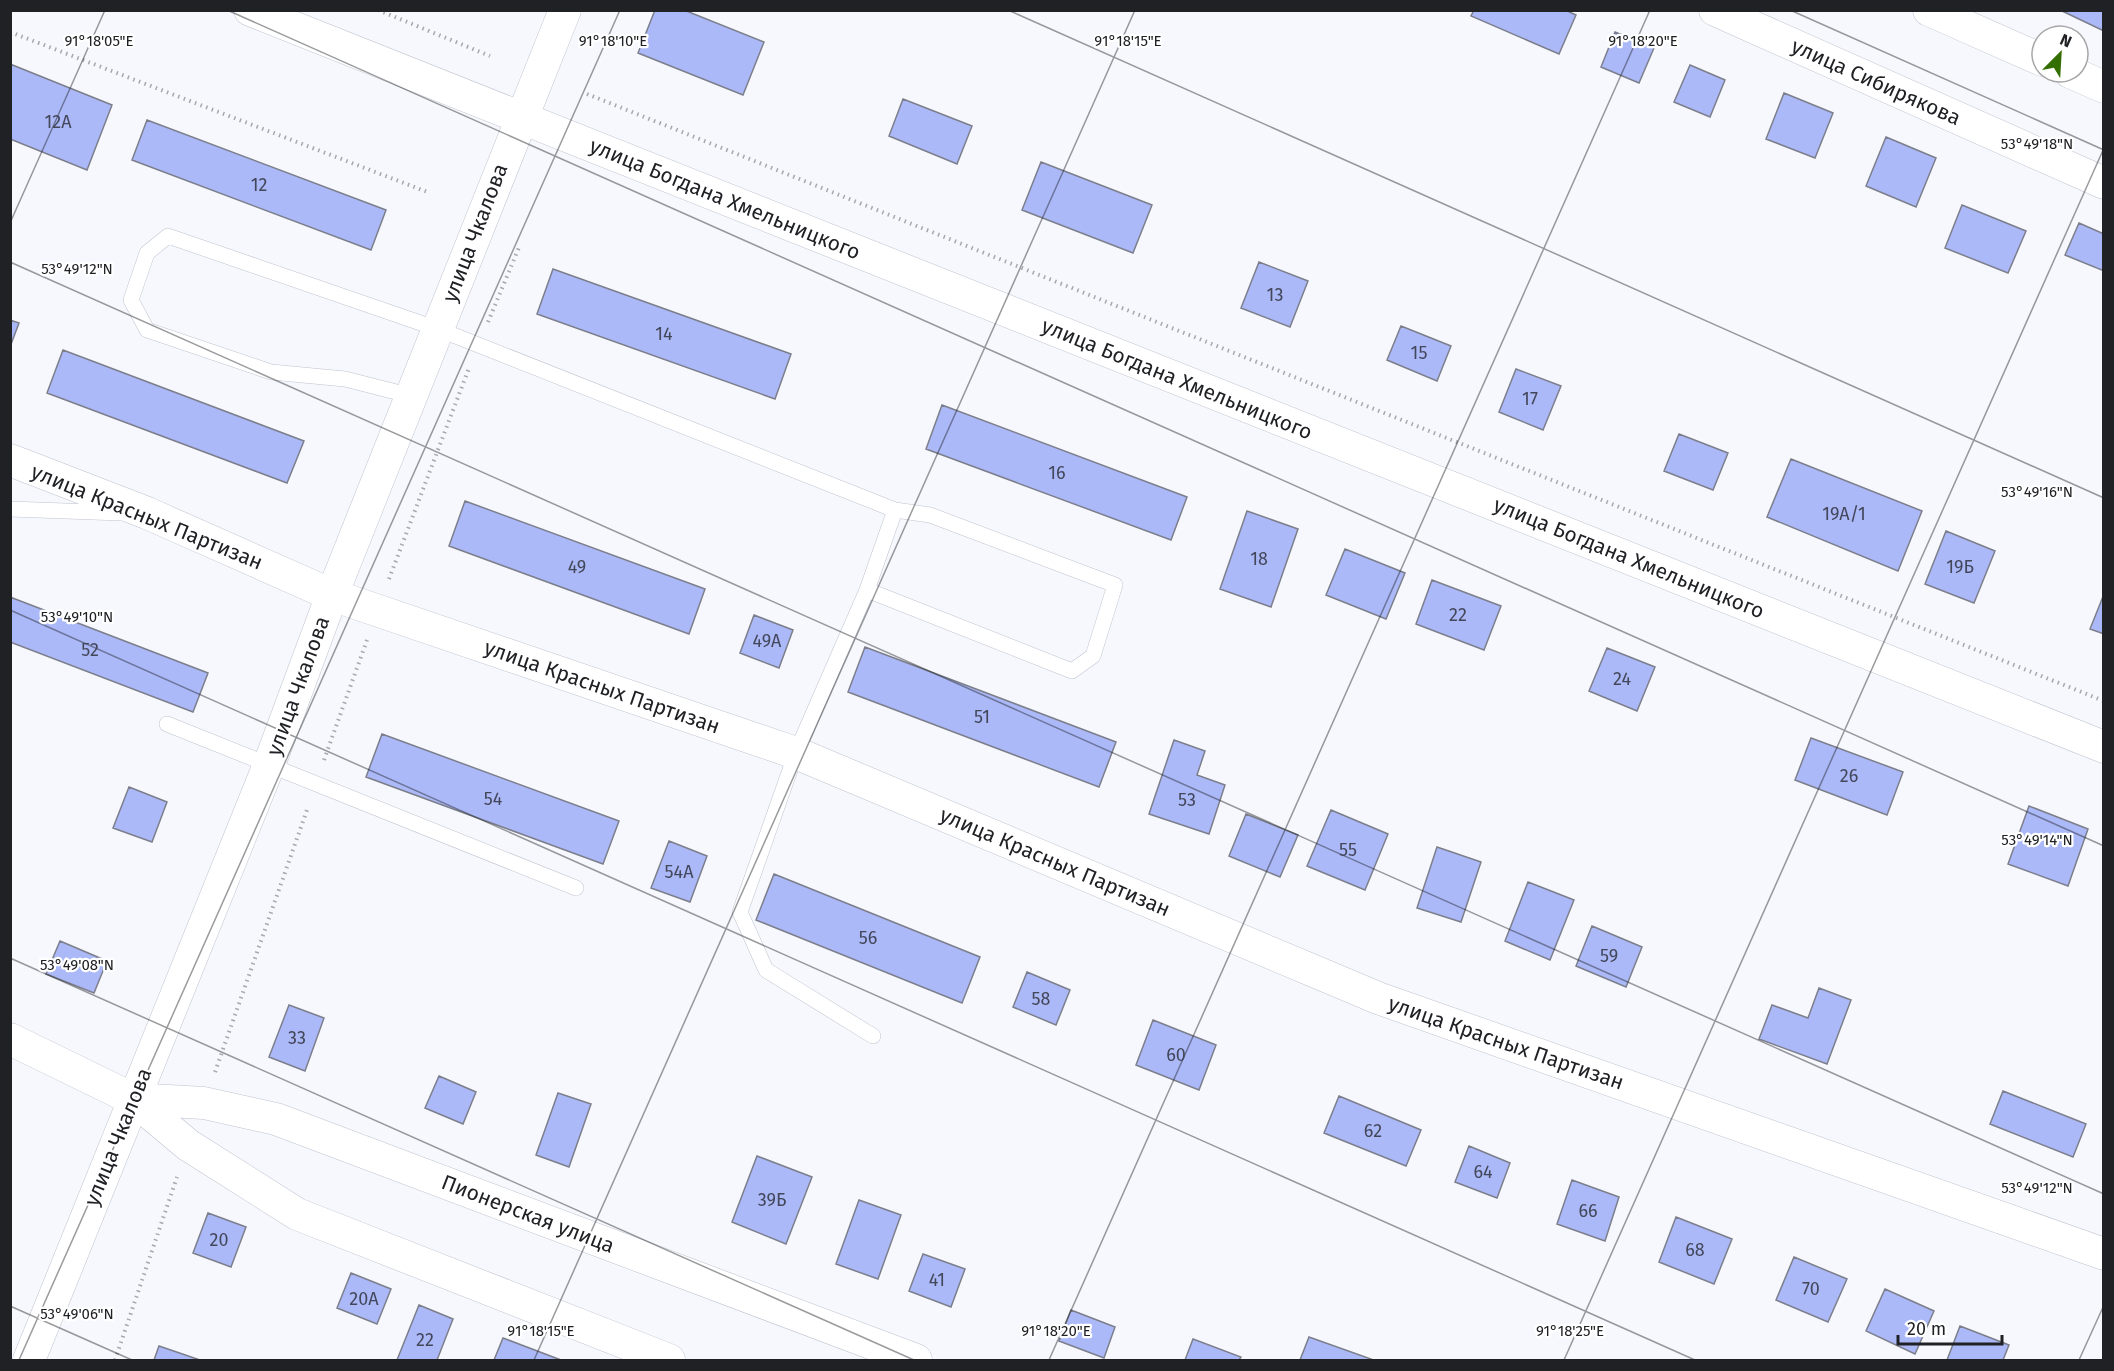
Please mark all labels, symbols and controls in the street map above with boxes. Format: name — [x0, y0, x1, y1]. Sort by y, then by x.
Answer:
north arrow — [2030, 24, 2090, 84]
text: N — [2057, 30, 2075, 52]
text: 91°18'05"E — [64, 32, 134, 50]
text: 91°18'10"E — [579, 32, 647, 50]
text: 91°18'15"E — [1094, 32, 1162, 50]
text: 91°18'20"E — [1608, 32, 1678, 50]
street label: улица Сибирякова — [1787, 33, 1965, 131]
house number: 12А — [44, 111, 72, 133]
street label: улица Богдана Хмельницкого — [586, 133, 864, 265]
text: 53°49'18"N — [2001, 135, 2073, 153]
street label: улица Чкалова — [437, 160, 513, 306]
house number: 12 — [251, 174, 267, 196]
text: 53°49'12"N — [41, 260, 113, 278]
house number: 13 — [1267, 284, 1283, 306]
street label: улица Богдана Хмельницкого — [1038, 313, 1316, 445]
house number: 14 — [655, 323, 673, 345]
house number: 15 — [1411, 342, 1427, 364]
house number: 17 — [1522, 388, 1538, 410]
street label: улица Красных Партизан — [27, 459, 267, 575]
house number: 16 — [1048, 462, 1066, 484]
text: 53°49'16"N — [2001, 483, 2073, 501]
street label: улица Богдана Хмельницкого — [1490, 492, 1768, 624]
house number: 19А/1 — [1822, 503, 1866, 525]
house number: 18 — [1250, 548, 1268, 570]
house number: 49 — [568, 556, 586, 578]
house number: 19Б — [1946, 556, 1974, 578]
house number: 22 — [1449, 604, 1467, 626]
text: 53°49'10"N — [41, 608, 113, 626]
street label: улица Чкалова — [261, 613, 335, 759]
house number: 49А — [753, 630, 782, 652]
street label: улица Красных Партизан — [481, 634, 723, 740]
house number: 52 — [81, 639, 99, 661]
house number: 24 — [1613, 668, 1631, 690]
house number: 51 — [974, 706, 990, 728]
house number: 26 — [1840, 765, 1858, 787]
house number: 54 — [484, 788, 503, 810]
house number: 53 — [1178, 789, 1196, 811]
street label: улица Красных Партизан — [936, 802, 1174, 922]
text: 53°49'14"N — [2001, 831, 2073, 849]
house number: 55 — [1339, 839, 1357, 861]
house number: 54А — [665, 861, 694, 883]
house number: 56 — [859, 927, 877, 949]
house number: 59 — [1600, 945, 1618, 967]
text: 53°49'08"N — [40, 956, 114, 974]
house number: 58 — [1032, 988, 1051, 1010]
street label: улица Красных Партизан — [1385, 990, 1627, 1096]
house number: 33 — [288, 1027, 306, 1049]
house number: 60 — [1166, 1044, 1186, 1066]
street label: улица Чкалова — [79, 1064, 157, 1210]
house number: 62 — [1364, 1120, 1382, 1142]
house number: 64 — [1473, 1161, 1493, 1183]
street label: Пионерская улица — [438, 1169, 618, 1259]
text: 53°49'12"N — [2001, 1179, 2073, 1197]
house number: 39Б — [758, 1189, 786, 1211]
house number: 66 — [1578, 1200, 1598, 1222]
house number: 20 — [210, 1229, 228, 1251]
house number: 68 — [1685, 1239, 1705, 1261]
house number: 41 — [929, 1269, 945, 1291]
house number: 70 — [1802, 1278, 1820, 1300]
house number: 20А — [349, 1288, 379, 1310]
text: 53°49'06"N — [40, 1305, 114, 1323]
scale bar — [1898, 1308, 2002, 1346]
text: 20 m — [1907, 1318, 1946, 1340]
text: 91°18'15"E — [507, 1322, 575, 1340]
text: 91°18'20"E — [1021, 1322, 1091, 1340]
text: 91°18'25"E — [1536, 1322, 1604, 1340]
house number: 22 — [416, 1329, 434, 1351]

